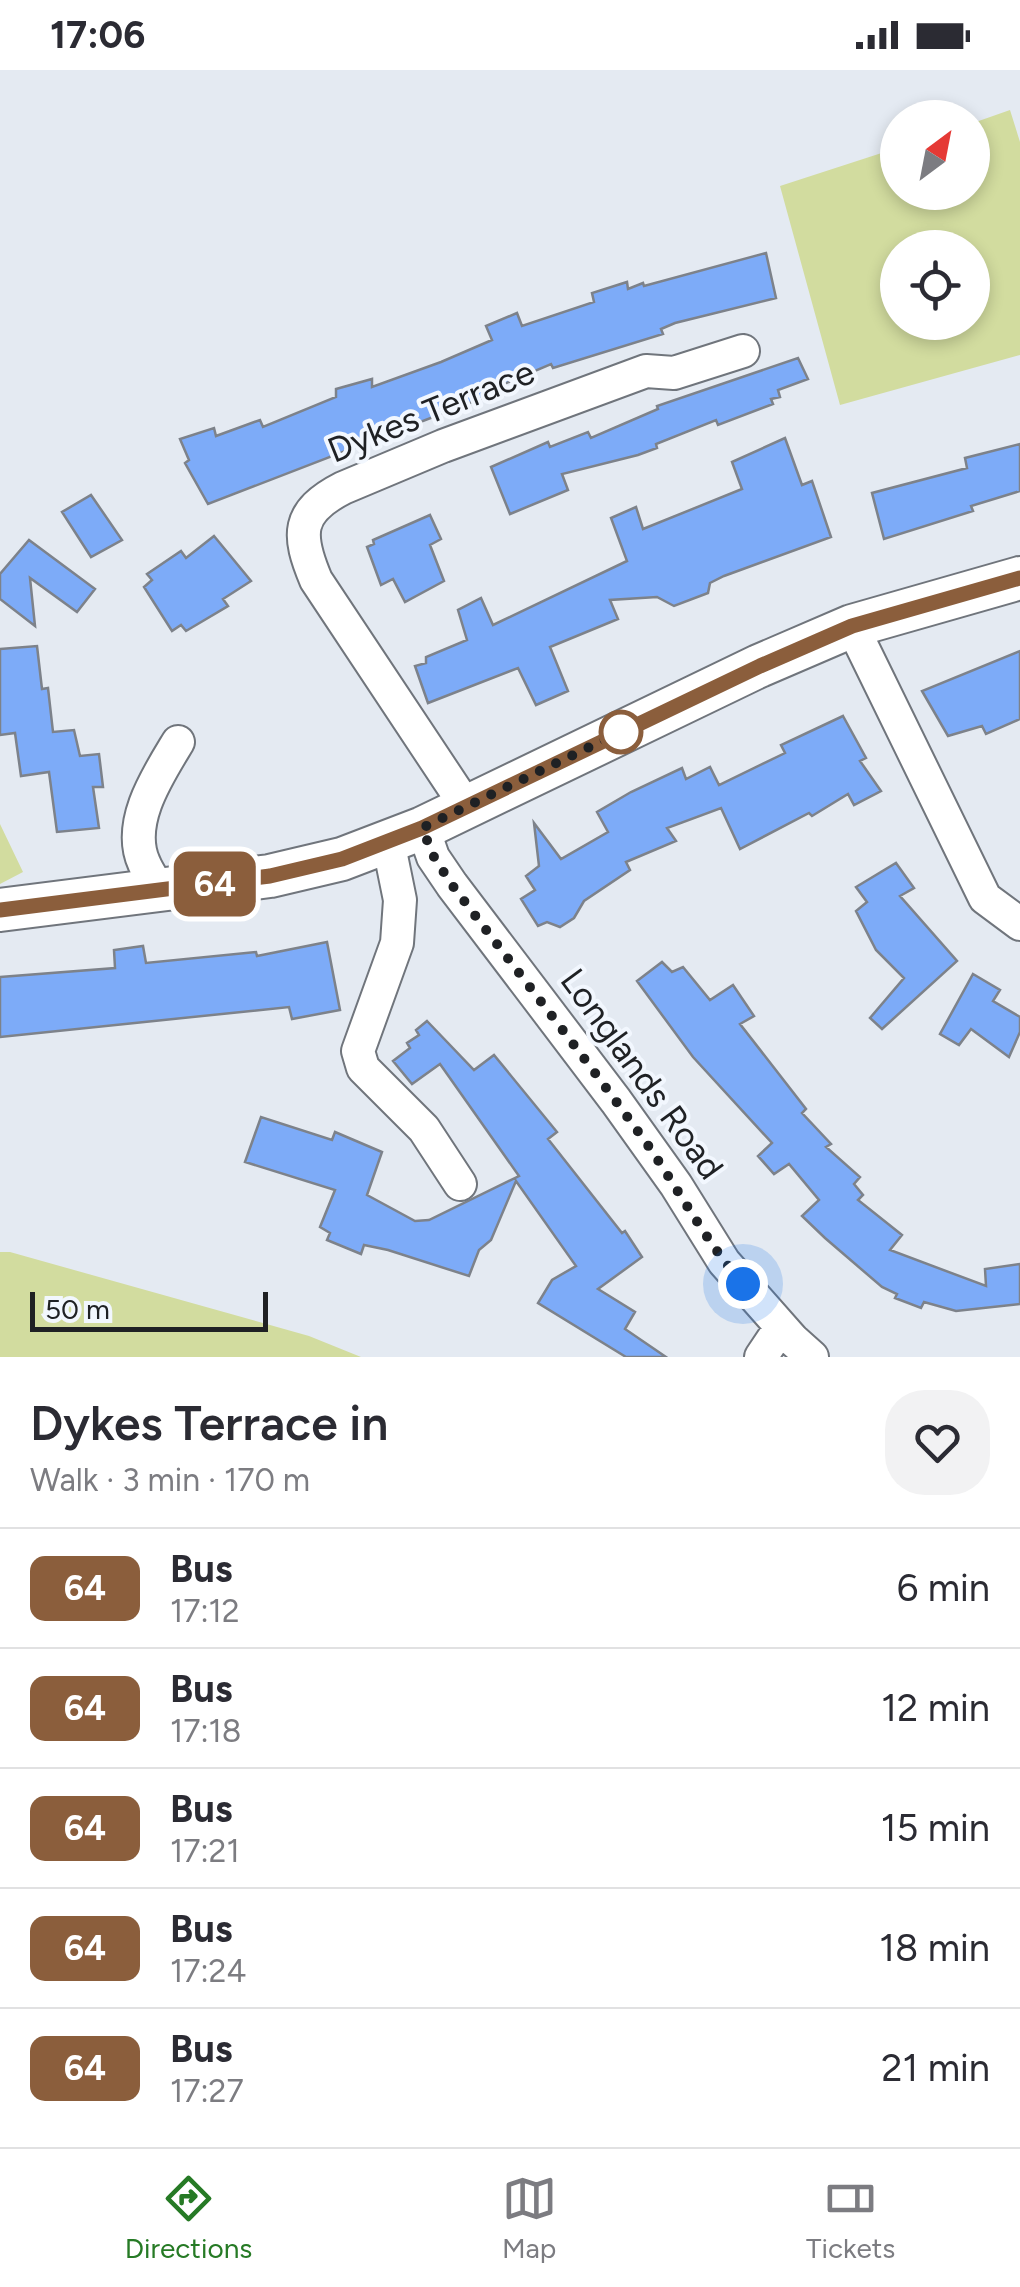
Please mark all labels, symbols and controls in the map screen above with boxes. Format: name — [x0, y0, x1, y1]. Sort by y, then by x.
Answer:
text: 17:06 — [50, 12, 145, 58]
north arrow — [880, 100, 990, 210]
map controls — [880, 100, 990, 340]
button: locate — [880, 230, 990, 340]
street label: Dykes Terrace — [322, 351, 540, 471]
unlabelled marker — [600, 711, 642, 753]
line badge: 64 — [170, 852, 260, 916]
text: 64 — [194, 863, 236, 905]
street label: Longlands Road — [552, 961, 732, 1187]
your location — [718, 1259, 768, 1309]
scale bar — [30, 1287, 268, 1332]
text: 50 m — [45, 1292, 110, 1326]
button: heart — [885, 1390, 990, 1495]
text: Dykes Terrace in — [30, 1394, 388, 1452]
text: Walk · 3 min · 170 m — [30, 1461, 310, 1499]
text: Bus — [170, 1546, 233, 1592]
text: 6 min — [897, 1565, 990, 1611]
text: 64 — [64, 1567, 106, 1609]
text: 17:12 — [170, 1592, 240, 1630]
text: Bus — [170, 1666, 233, 1712]
text: 12 min — [881, 1685, 990, 1731]
text: 64 — [64, 1687, 106, 1729]
text: 17:18 — [170, 1712, 241, 1750]
text: Bus — [170, 1786, 233, 1832]
text: 15 min — [881, 1805, 990, 1851]
text: 64 — [64, 1807, 106, 1849]
text: 17:21 — [170, 1832, 240, 1870]
text: Bus — [170, 1906, 233, 1952]
text: 18 min — [879, 1925, 990, 1971]
text: 64 — [64, 1927, 106, 1969]
text: 17:24 — [170, 1952, 246, 1990]
text: Bus — [170, 2026, 233, 2072]
text: 21 min — [881, 2045, 990, 2091]
text: 64 — [64, 2047, 106, 2089]
text: 17:27 — [170, 2072, 244, 2110]
tab: Directions — [125, 2171, 252, 2265]
tab: Map — [502, 2171, 557, 2265]
tab: Tickets — [806, 2171, 895, 2265]

